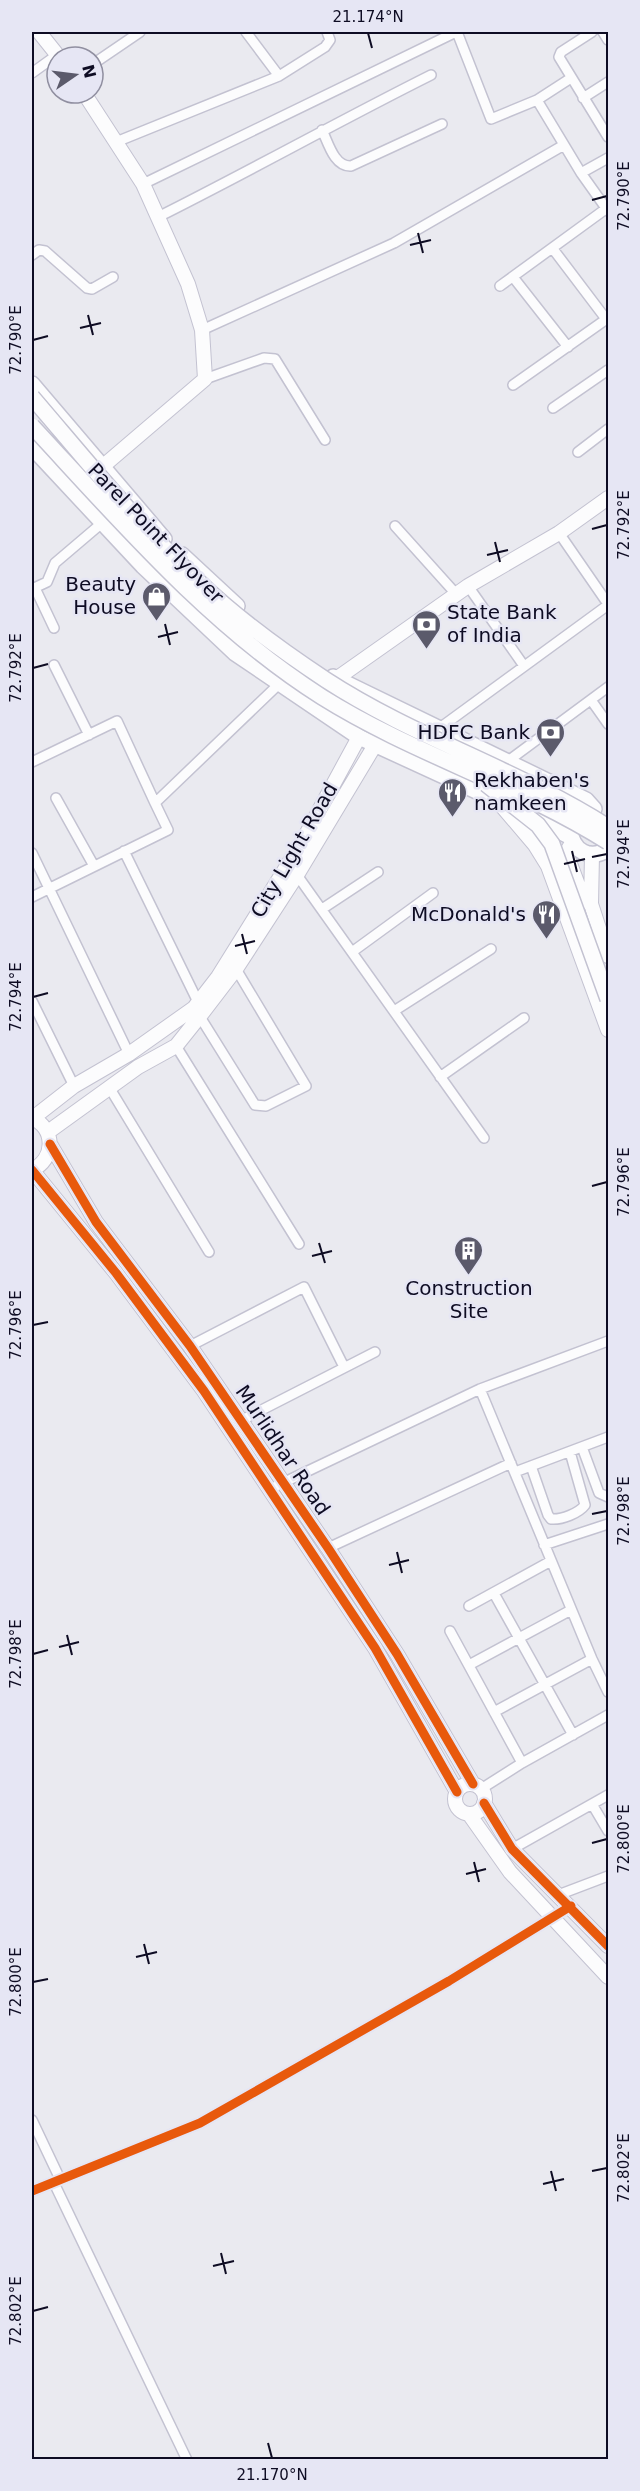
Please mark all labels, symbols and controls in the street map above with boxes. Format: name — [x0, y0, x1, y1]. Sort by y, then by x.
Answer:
text: 21.174°N — [332, 8, 404, 26]
north arrow — [45, 45, 105, 105]
text: N — [78, 63, 100, 80]
text: 72.790°E — [615, 161, 633, 231]
text: 72.790°E — [7, 305, 25, 375]
street label: Parel Point Flyover — [83, 458, 229, 608]
text: 72.792°E — [615, 490, 633, 560]
place label: Beauty House — [65, 572, 136, 619]
shop icon: Beauty House — [141, 580, 173, 622]
place label: State Bank of India — [447, 600, 557, 647]
bank icon: State Bank of India — [410, 608, 442, 650]
text: 72.792°E — [7, 633, 25, 703]
bank icon: HDFC Bank — [535, 716, 567, 758]
place label: HDFC Bank — [418, 720, 530, 744]
place label: Rekhaben's namkeen — [474, 768, 589, 815]
restaurant icon: Rekhaben's namkeen — [437, 776, 469, 818]
street label: City Light Road — [246, 778, 342, 922]
text: 72.794°E — [615, 819, 633, 889]
restaurant icon: McDonald's — [531, 898, 563, 940]
place label: McDonald's — [411, 902, 526, 926]
text: 72.794°E — [7, 962, 25, 1032]
text: 72.796°E — [615, 1147, 633, 1217]
building icon: Construction Site — [453, 1234, 485, 1276]
place label: Construction Site — [405, 1276, 533, 1323]
text: 72.796°E — [7, 1290, 25, 1360]
street label: Murlidhar Road — [231, 1380, 335, 1520]
text: 72.798°E — [615, 1476, 633, 1546]
text: 72.798°E — [7, 1619, 25, 1689]
text: 72.800°E — [615, 1804, 633, 1874]
text: 72.800°E — [7, 1947, 25, 2017]
text: 72.802°E — [615, 2133, 633, 2203]
text: 72.802°E — [7, 2276, 25, 2346]
text: 21.170°N — [236, 2466, 308, 2484]

